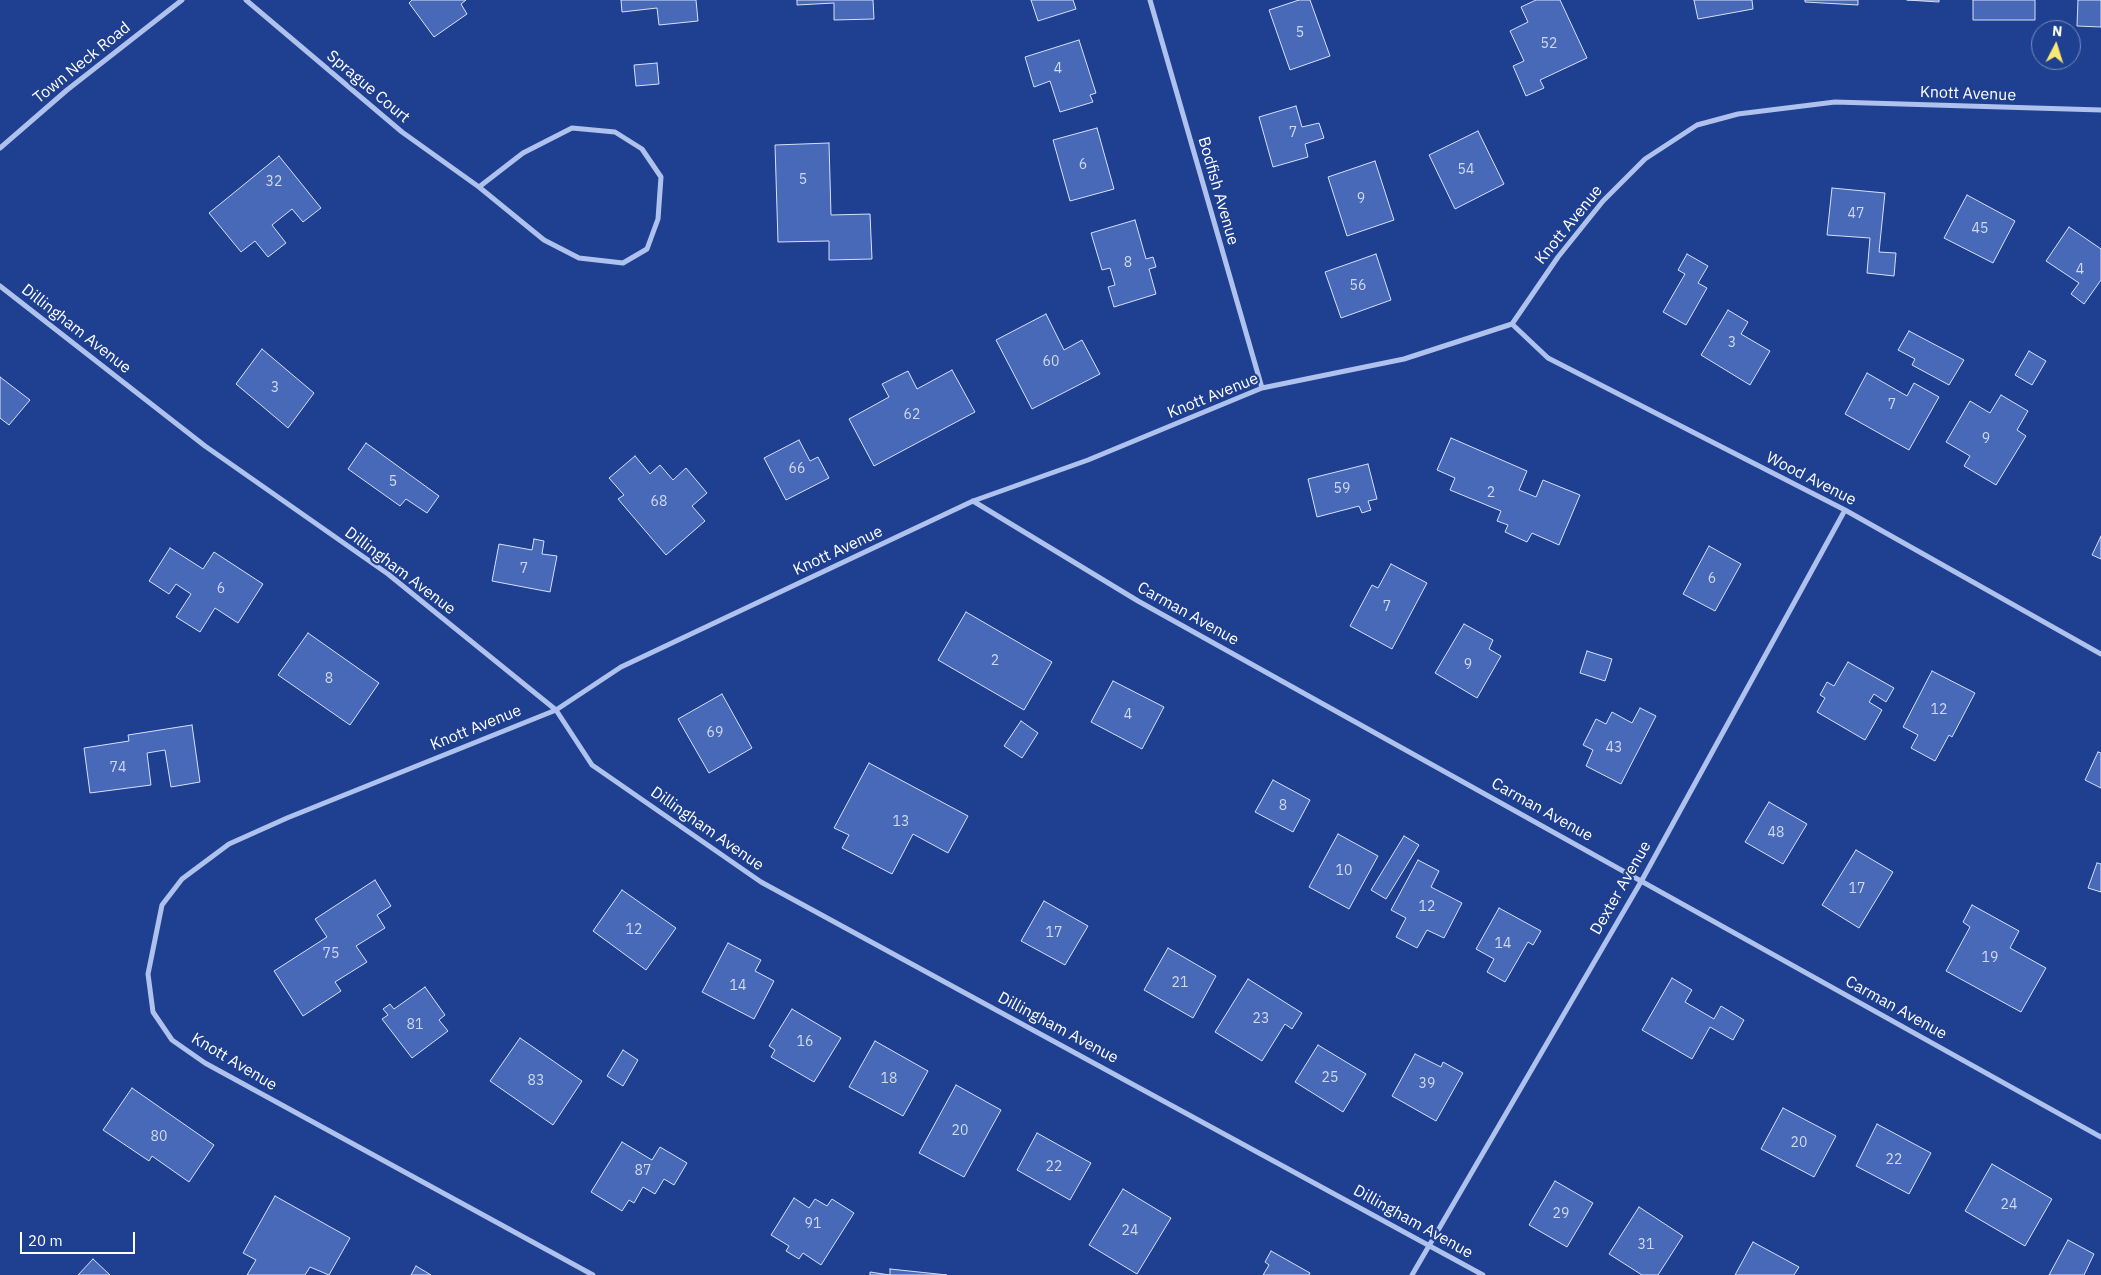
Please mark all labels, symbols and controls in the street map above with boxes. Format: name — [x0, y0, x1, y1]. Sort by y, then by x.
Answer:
street label: Town Neck Road — [30, 18, 134, 108]
north arrow — [2031, 20, 2081, 70]
text: N — [2051, 22, 2063, 40]
house number: 5 — [1296, 25, 1304, 41]
house number: 52 — [1541, 36, 1557, 52]
street label: Sprague Court — [323, 47, 413, 127]
house number: 4 — [1054, 61, 1062, 77]
street label: Knott Avenue — [1920, 83, 2016, 105]
house number: 7 — [1289, 125, 1297, 141]
street label: Bodfish Avenue — [1193, 135, 1243, 247]
house number: 6 — [1079, 157, 1087, 173]
house number: 54 — [1458, 162, 1474, 178]
house number: 5 — [799, 172, 807, 188]
house number: 32 — [266, 174, 282, 190]
street label: Knott Avenue — [1531, 182, 1607, 268]
house number: 9 — [1357, 191, 1365, 207]
house number: 47 — [1848, 206, 1864, 222]
house number: 45 — [1972, 221, 1988, 237]
house number: 8 — [1124, 255, 1132, 271]
house number: 4 — [2076, 262, 2084, 278]
house number: 56 — [1350, 278, 1366, 294]
street label: Dillingham Avenue — [17, 280, 135, 378]
house number: 3 — [1728, 335, 1736, 351]
house number: 60 — [1043, 354, 1059, 370]
street label: Knott Avenue — [1165, 369, 1261, 423]
house number: 3 — [271, 380, 279, 396]
house number: 7 — [1888, 397, 1896, 413]
house number: 62 — [904, 407, 920, 423]
house number: 9 — [1982, 431, 1990, 447]
street label: Wood Avenue — [1763, 448, 1859, 510]
house number: 66 — [789, 461, 805, 477]
house number: 5 — [389, 474, 397, 490]
house number: 59 — [1334, 481, 1350, 497]
house number: 2 — [1487, 485, 1495, 501]
house number: 68 — [651, 494, 667, 510]
street label: Knott Avenue — [790, 522, 886, 580]
street label: Dillingham Avenue — [341, 523, 459, 619]
house number: 7 — [520, 561, 528, 577]
house number: 6 — [1708, 571, 1716, 587]
street label: Carman Avenue — [1134, 578, 1242, 650]
house number: 6 — [217, 581, 225, 597]
house number: 7 — [1383, 599, 1391, 615]
house number: 2 — [991, 653, 999, 669]
house number: 9 — [1464, 657, 1472, 673]
house number: 8 — [325, 671, 333, 687]
street label: Knott Avenue — [428, 701, 524, 755]
house number: 12 — [1931, 702, 1947, 718]
house number: 4 — [1124, 707, 1132, 723]
house number: 69 — [707, 725, 723, 741]
house number: 43 — [1606, 740, 1622, 756]
house number: 74 — [110, 760, 126, 776]
street label: Carman Avenue — [1488, 774, 1596, 846]
street label: Dillingham Avenue — [647, 783, 767, 875]
house number: 8 — [1279, 798, 1287, 814]
house number: 13 — [893, 814, 909, 830]
house number: 48 — [1768, 825, 1784, 841]
street label: Dexter Avenue — [1586, 838, 1656, 938]
house number: 10 — [1336, 863, 1352, 879]
house number: 17 — [1849, 881, 1865, 897]
house number: 12 — [1419, 899, 1435, 915]
house number: 12 — [626, 922, 642, 938]
house number: 17 — [1046, 925, 1062, 941]
house number: 14 — [1495, 936, 1511, 952]
house number: 75 — [323, 946, 339, 962]
house number: 19 — [1982, 950, 1998, 966]
street label: Carman Avenue — [1842, 972, 1950, 1044]
house number: 21 — [1172, 975, 1188, 991]
house number: 14 — [730, 978, 746, 994]
street label: Dillingham Avenue — [994, 988, 1122, 1068]
house number: 23 — [1253, 1011, 1269, 1027]
house number: 81 — [407, 1017, 423, 1033]
street label: Knott Avenue — [188, 1029, 280, 1095]
house number: 16 — [797, 1034, 813, 1050]
house number: 25 — [1322, 1070, 1338, 1086]
house number: 18 — [881, 1071, 897, 1087]
house number: 83 — [528, 1073, 544, 1089]
house number: 39 — [1419, 1076, 1435, 1092]
house number: 20 — [952, 1123, 968, 1139]
house number: 80 — [151, 1129, 167, 1145]
house number: 20 — [1791, 1135, 1807, 1151]
house number: 22 — [1886, 1152, 1902, 1168]
house number: 22 — [1046, 1159, 1062, 1175]
house number: 87 — [635, 1163, 651, 1179]
street label: Dillingham Avenue — [1350, 1181, 1476, 1263]
house number: 24 — [2001, 1197, 2017, 1213]
house number: 29 — [1553, 1206, 1569, 1222]
house number: 91 — [805, 1216, 821, 1232]
scale bar — [22, 1222, 138, 1254]
house number: 24 — [1122, 1223, 1138, 1239]
text: 20 m — [28, 1231, 63, 1250]
house number: 31 — [1638, 1237, 1654, 1253]

